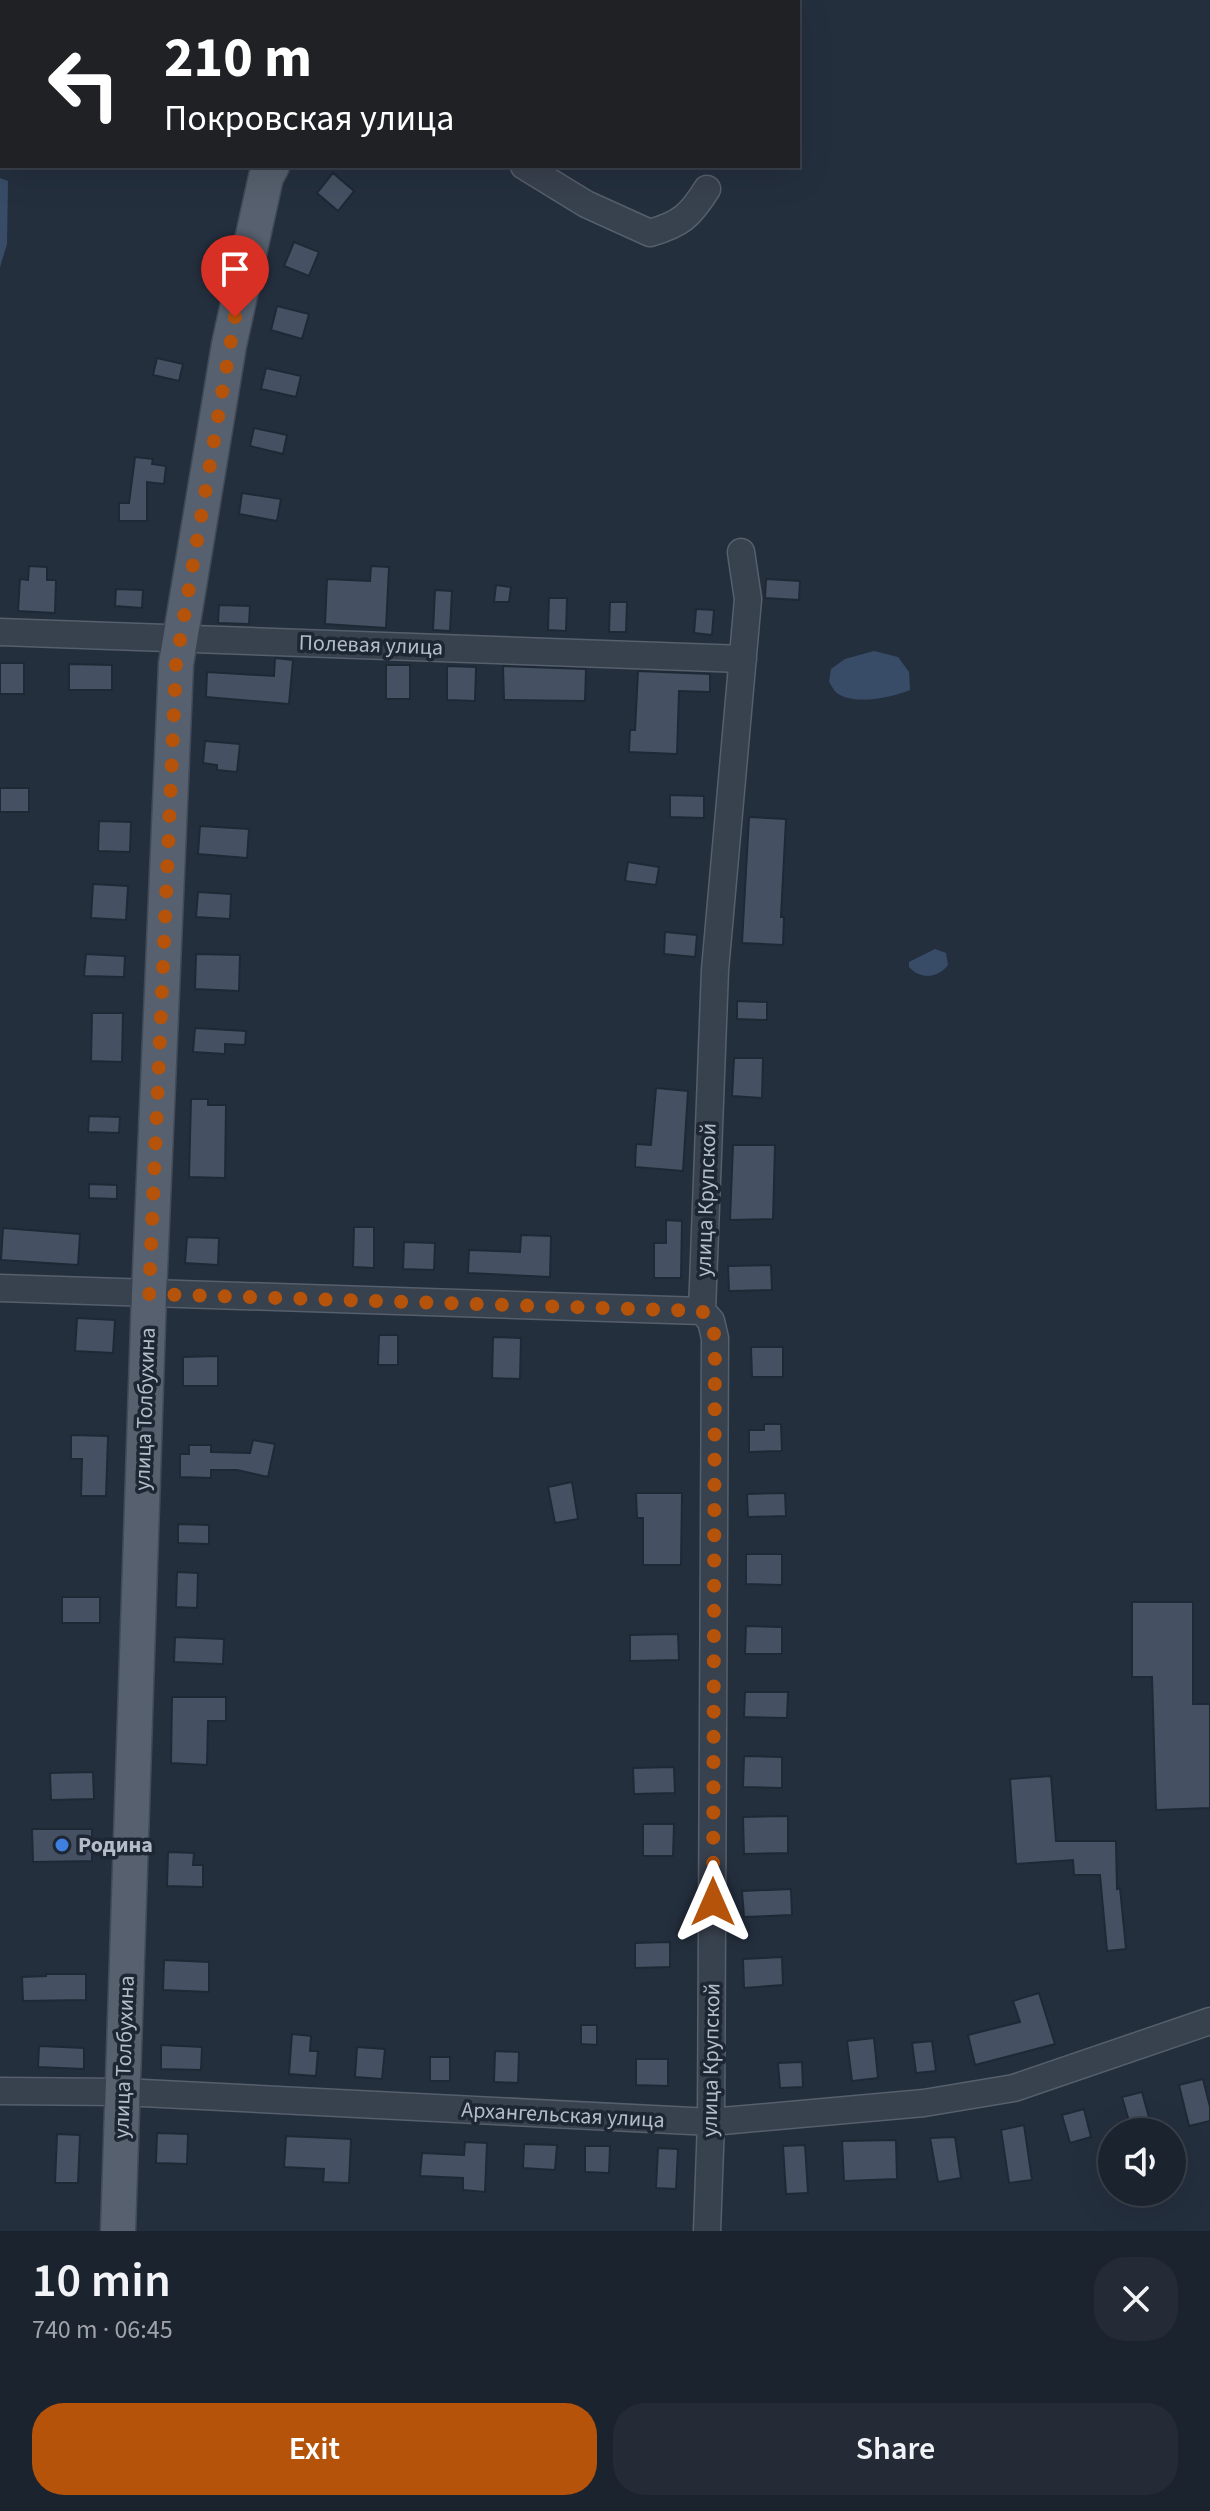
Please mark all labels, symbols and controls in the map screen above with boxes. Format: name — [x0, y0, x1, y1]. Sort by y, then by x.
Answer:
text: 210 m — [164, 19, 312, 98]
icon: left — [32, 32, 136, 136]
text: Покровская улица — [164, 93, 454, 144]
pin — [201, 235, 269, 317]
icon: arrive — [213, 247, 257, 291]
street label: Полевая улица — [298, 626, 444, 664]
street label: улица Крупской — [687, 1122, 725, 1278]
street label: улица Толбухина — [126, 1327, 164, 1491]
place label: Родина — [78, 1829, 153, 1861]
marker: Родина — [53, 1836, 71, 1854]
position arrow — [671, 1860, 755, 1944]
street label: улица Толбухина — [105, 1975, 143, 2139]
street label: улица Крупской — [694, 1983, 728, 2137]
street label: Архангельская улица — [461, 2094, 665, 2136]
map controls — [1098, 2118, 1186, 2206]
button: sound — [1098, 2118, 1186, 2206]
text: 10 min — [32, 2247, 171, 2315]
button: close — [1094, 2257, 1178, 2341]
text: 740 m · 06:45 — [32, 2311, 173, 2348]
button: Exit — [32, 2403, 597, 2495]
button: Share — [613, 2403, 1178, 2495]

